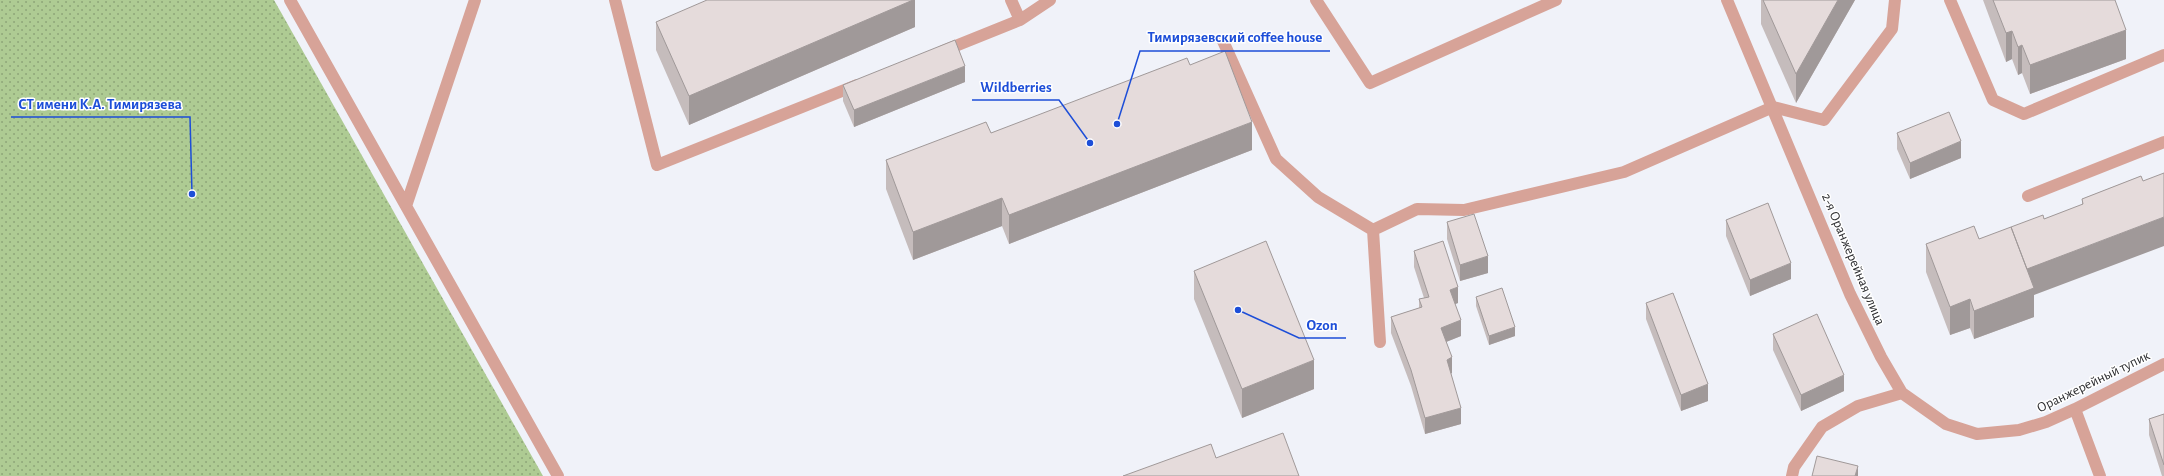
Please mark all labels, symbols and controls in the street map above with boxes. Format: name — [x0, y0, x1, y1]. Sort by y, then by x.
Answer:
callout: Тимирязевский coffee house — [1140, 24, 1330, 51]
text: Тимирязевский coffee house — [1148, 30, 1322, 45]
callout: Wildberries — [972, 73, 1059, 100]
text: Wildberries — [980, 80, 1052, 95]
callout: СТ имени К.А. Тимирязева — [11, 90, 190, 117]
text: СТ имени К.А. Тимирязева — [18, 97, 182, 112]
street label: 2-я Оранжерейная улица — [1819, 191, 1887, 328]
callout: Ozon — [1299, 311, 1346, 338]
text: Ozon — [1306, 318, 1338, 333]
street label: Оранжерейный тупик — [2035, 348, 2153, 415]

